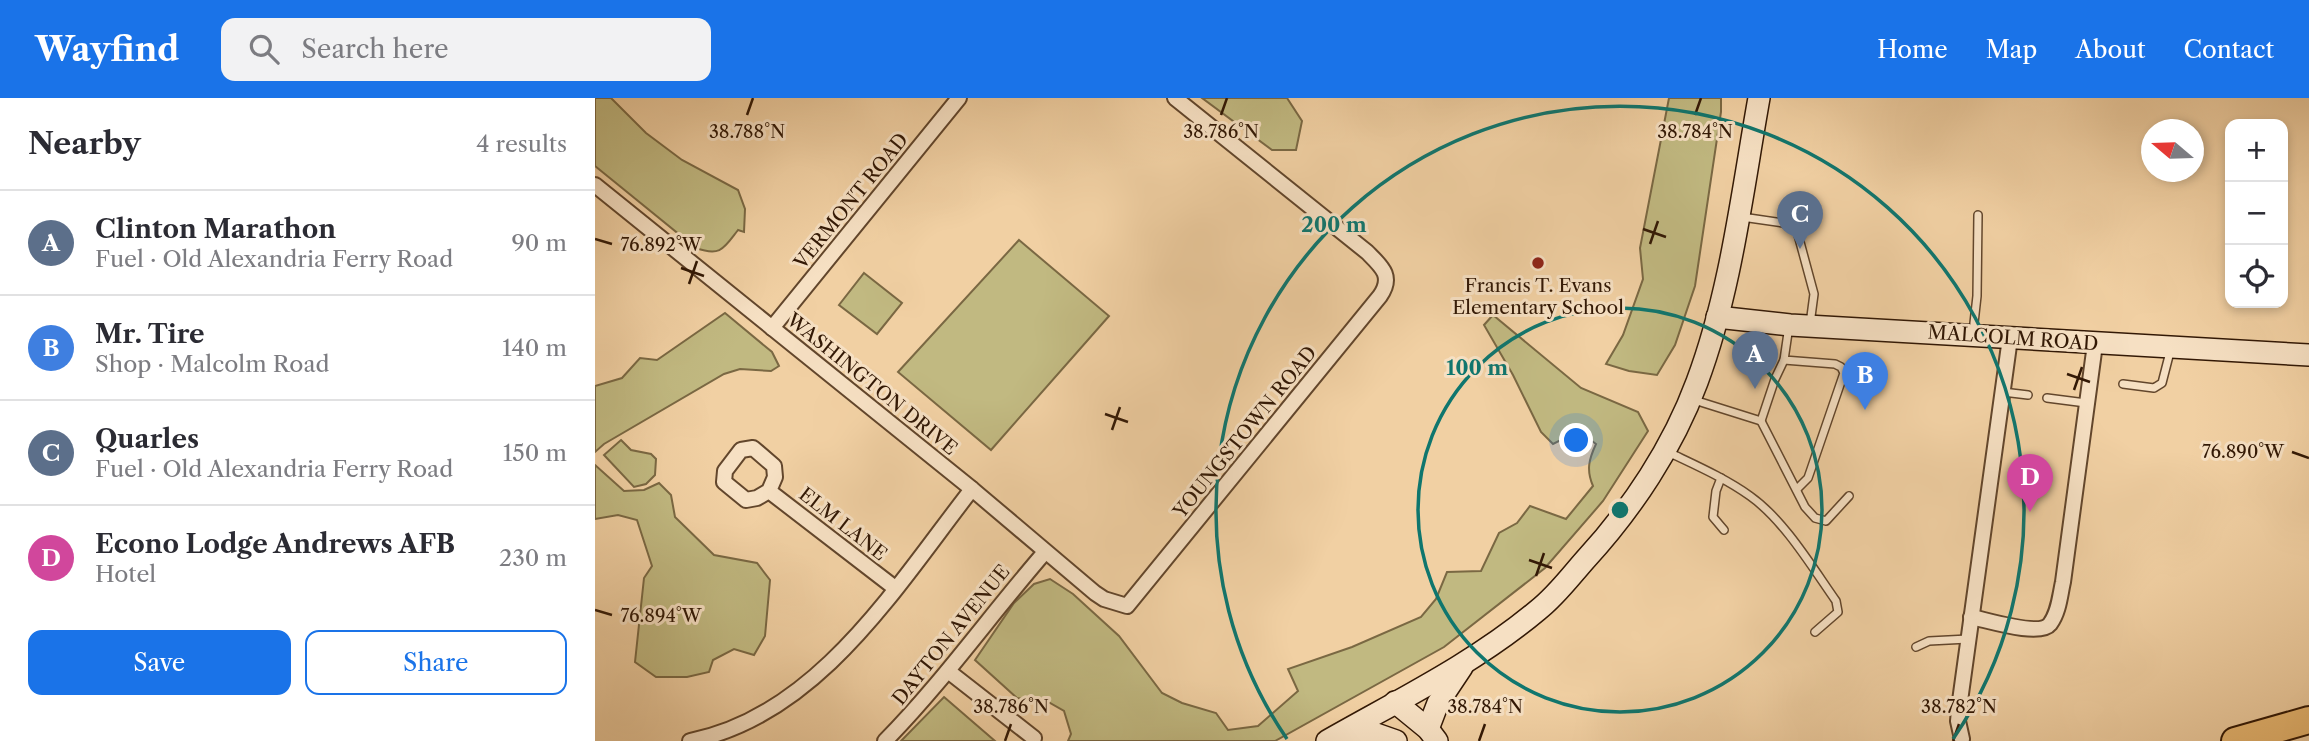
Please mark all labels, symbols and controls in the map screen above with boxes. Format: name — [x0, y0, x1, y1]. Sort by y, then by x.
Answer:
search box — [221, 18, 711, 81]
text: Wayfind — [35, 29, 179, 70]
icon: search — [245, 30, 283, 68]
text: Search here — [301, 33, 449, 65]
text: Home — [1877, 35, 1948, 64]
text: Map — [1986, 35, 2037, 64]
text: About — [2075, 35, 2146, 64]
text: Contact — [2184, 35, 2274, 64]
north arrow — [2141, 119, 2204, 182]
map controls — [2225, 119, 2288, 308]
button: + — [2225, 119, 2288, 182]
text: 38.788°N — [709, 121, 785, 143]
text: 38.786°N — [1183, 121, 1259, 143]
text: 38.784°N — [1657, 121, 1733, 143]
text: Nearby — [28, 125, 141, 162]
street label: VERMONT ROAD — [789, 128, 913, 274]
text: 4 results — [476, 130, 567, 158]
button: − — [2225, 182, 2288, 245]
pin: C — [1777, 191, 1823, 249]
text: 200 m — [1301, 212, 1367, 237]
text: Clinton Marathon — [95, 213, 336, 245]
text: A — [42, 229, 60, 257]
text: 90 m — [511, 229, 567, 257]
text: 76.892°W — [620, 234, 703, 256]
text: Fuel · Old Alexandria Ferry Road — [95, 245, 453, 273]
button: locate — [2225, 245, 2288, 308]
marker: Francis T. Evans Elementary School — [1530, 255, 1546, 271]
place label: Francis T. Evans Elementary School — [1452, 274, 1624, 319]
street label: WASHINGTON DRIVE — [781, 308, 962, 460]
text: Mr. Tire — [95, 318, 205, 350]
street label: MALCOLM ROAD — [1927, 321, 2099, 355]
pin: A — [1732, 331, 1778, 389]
text: B — [42, 334, 60, 362]
text: 140 m — [502, 334, 567, 362]
street label: YOUNGSTOWN ROAD — [1168, 341, 1321, 523]
text: Shop · Malcolm Road — [95, 350, 330, 378]
pin: B — [1842, 352, 1888, 410]
text: 100 m — [1446, 355, 1508, 380]
text: Quarles — [95, 423, 199, 455]
your location — [1559, 423, 1593, 457]
text: C — [42, 439, 60, 467]
text: 150 m — [503, 439, 567, 467]
text: 76.890°W — [2202, 441, 2285, 463]
pin: D — [2007, 454, 2053, 512]
text: Fuel · Old Alexandria Ferry Road — [95, 455, 453, 483]
street label: ELM LANE — [795, 483, 891, 565]
centre of rings — [1608, 498, 1632, 522]
text: Econo Lodge Andrews AFB — [95, 528, 455, 560]
text: D — [41, 544, 61, 572]
text: 230 m — [499, 544, 567, 572]
text: Hotel — [95, 560, 156, 588]
street label: DAYTON AVENUE — [887, 560, 1015, 710]
text: 76.894°W — [621, 605, 703, 627]
button: Save — [28, 630, 291, 695]
button: Share — [305, 630, 567, 695]
text: 38.786°N — [973, 696, 1049, 718]
text: 38.784°N — [1447, 696, 1523, 718]
text: 38.782°N — [1921, 696, 1997, 718]

